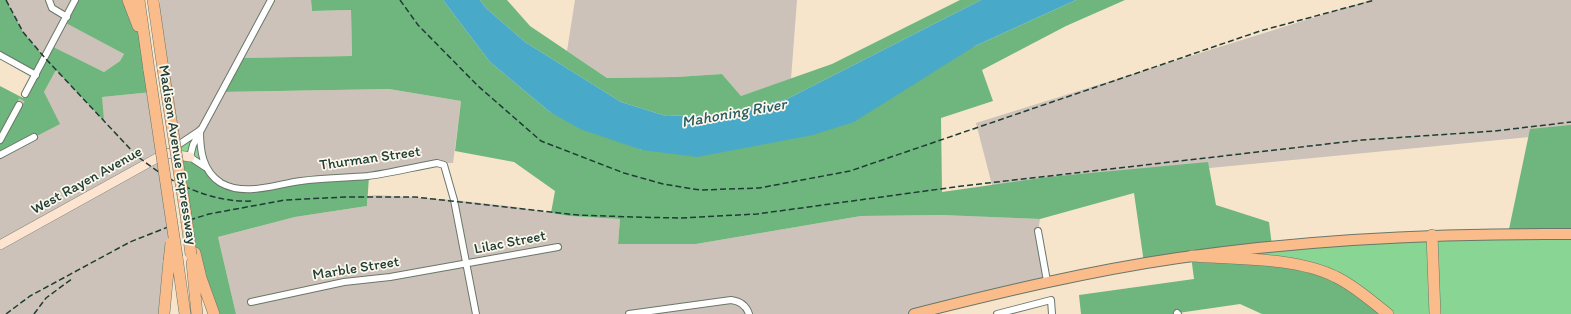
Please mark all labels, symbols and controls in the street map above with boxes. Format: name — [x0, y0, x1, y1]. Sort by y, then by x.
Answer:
street label: Madison Avenue Expressway — [154, 64, 200, 246]
water label: Mahoning River — [680, 95, 788, 133]
street label: West Rayen Avenue — [28, 143, 146, 219]
street label: Thurman Street — [318, 143, 422, 175]
street label: Lilac Street — [473, 227, 547, 259]
street label: Marble Street — [311, 253, 401, 285]

